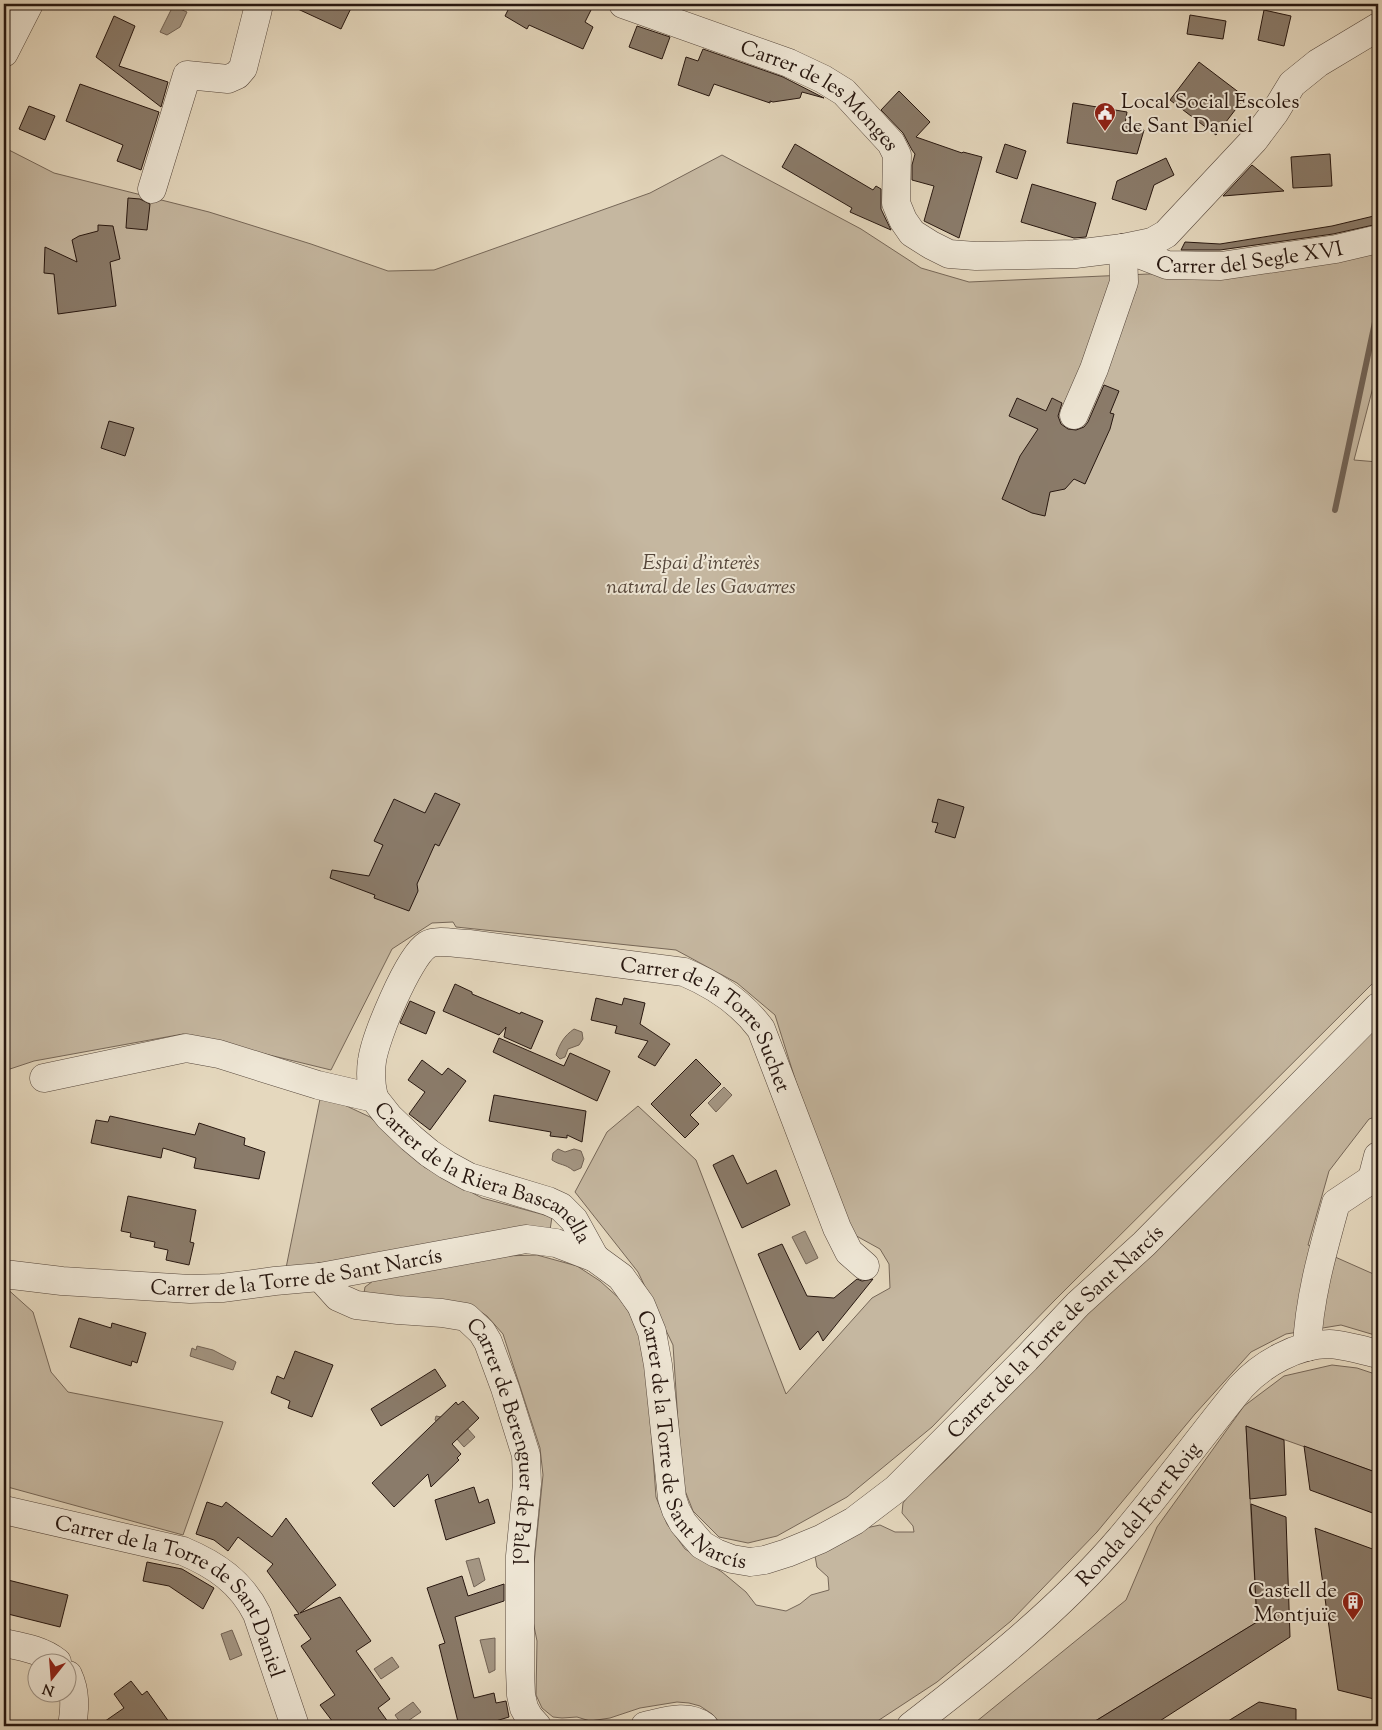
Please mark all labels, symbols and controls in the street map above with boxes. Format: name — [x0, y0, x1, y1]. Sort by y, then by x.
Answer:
street label: Carrer de les Monges — [736, 34, 906, 157]
place label: Local Social Escoles de Sant Daniel — [1121, 88, 1300, 142]
public building icon: Local Social Escoles de Sant Daniel — [1093, 101, 1117, 132]
street label: Carrer del Segle XVI — [1151, 235, 1346, 283]
park label: Espai d'interès natural de les Gavarres — [606, 549, 796, 603]
street label: Carrer de la Torre Suchet — [618, 951, 797, 1097]
street label: Carrer de la Riera Bascanella — [366, 1096, 597, 1250]
street label: Carrer de la Torre de Sant Narcís — [941, 1219, 1172, 1447]
street label: Carrer de la Torre de Sant Narcís — [149, 1242, 445, 1306]
street label: Carrer de la Torre de Sant Narcís — [628, 1306, 748, 1578]
street label: Carrer de Berenguer de Palol — [459, 1312, 540, 1565]
street label: Ronda del Fort Roig — [1071, 1436, 1209, 1594]
street label: Carrer de la Torre de Sant Daniel — [52, 1509, 291, 1682]
place label: Castell de Montjuïc — [1248, 1577, 1337, 1631]
building icon: Castell de Montjuïc — [1341, 1590, 1365, 1621]
north arrow — [28, 1652, 78, 1702]
text: N — [41, 1677, 57, 1700]

